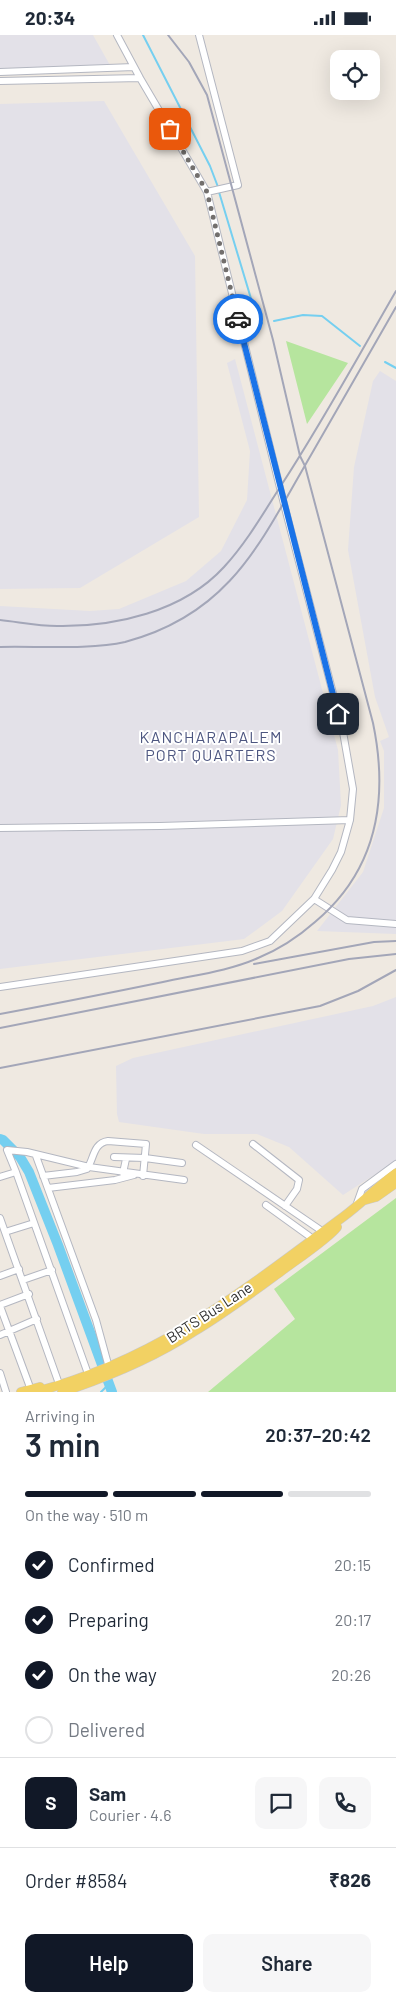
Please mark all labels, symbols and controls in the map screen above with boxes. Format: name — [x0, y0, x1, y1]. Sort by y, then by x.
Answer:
text: 20:34 — [25, 6, 75, 29]
map controls — [330, 50, 380, 100]
button: locate — [330, 50, 380, 100]
pin — [149, 108, 191, 150]
icon: bag — [156, 115, 184, 143]
courier — [213, 294, 263, 344]
icon: car — [224, 305, 252, 333]
pin — [317, 693, 359, 735]
icon: home — [324, 700, 352, 728]
district label: KANCHARAPALEM PORT QUARTERS — [140, 727, 282, 764]
street label: BRTS Bus Lane — [163, 1278, 255, 1346]
text: Arriving in — [25, 1406, 95, 1425]
text: 20:37–20:42 — [265, 1423, 371, 1446]
text: 3 min — [25, 1425, 101, 1463]
text: On the way · 510 m — [25, 1505, 148, 1524]
icon: check — [25, 1551, 53, 1579]
text: Confirmed — [68, 1553, 155, 1576]
text: 20:15 — [334, 1555, 371, 1574]
icon: check — [25, 1606, 53, 1634]
text: Preparing — [68, 1608, 149, 1631]
text: 20:17 — [335, 1610, 371, 1629]
icon: check — [25, 1661, 53, 1689]
text: On the way — [68, 1663, 157, 1686]
text: 20:26 — [331, 1665, 371, 1684]
text: Delivered — [68, 1718, 145, 1741]
button: chat — [255, 1777, 307, 1829]
button: phone — [319, 1777, 371, 1829]
text: Sam — [89, 1782, 126, 1805]
text: S — [45, 1791, 57, 1814]
text: Courier · 4.6 — [89, 1805, 172, 1824]
text: ₹826 — [329, 1868, 371, 1891]
text: Order #8584 — [25, 1869, 127, 1892]
button: Help — [25, 1934, 193, 1992]
button: Share — [203, 1934, 371, 1992]

